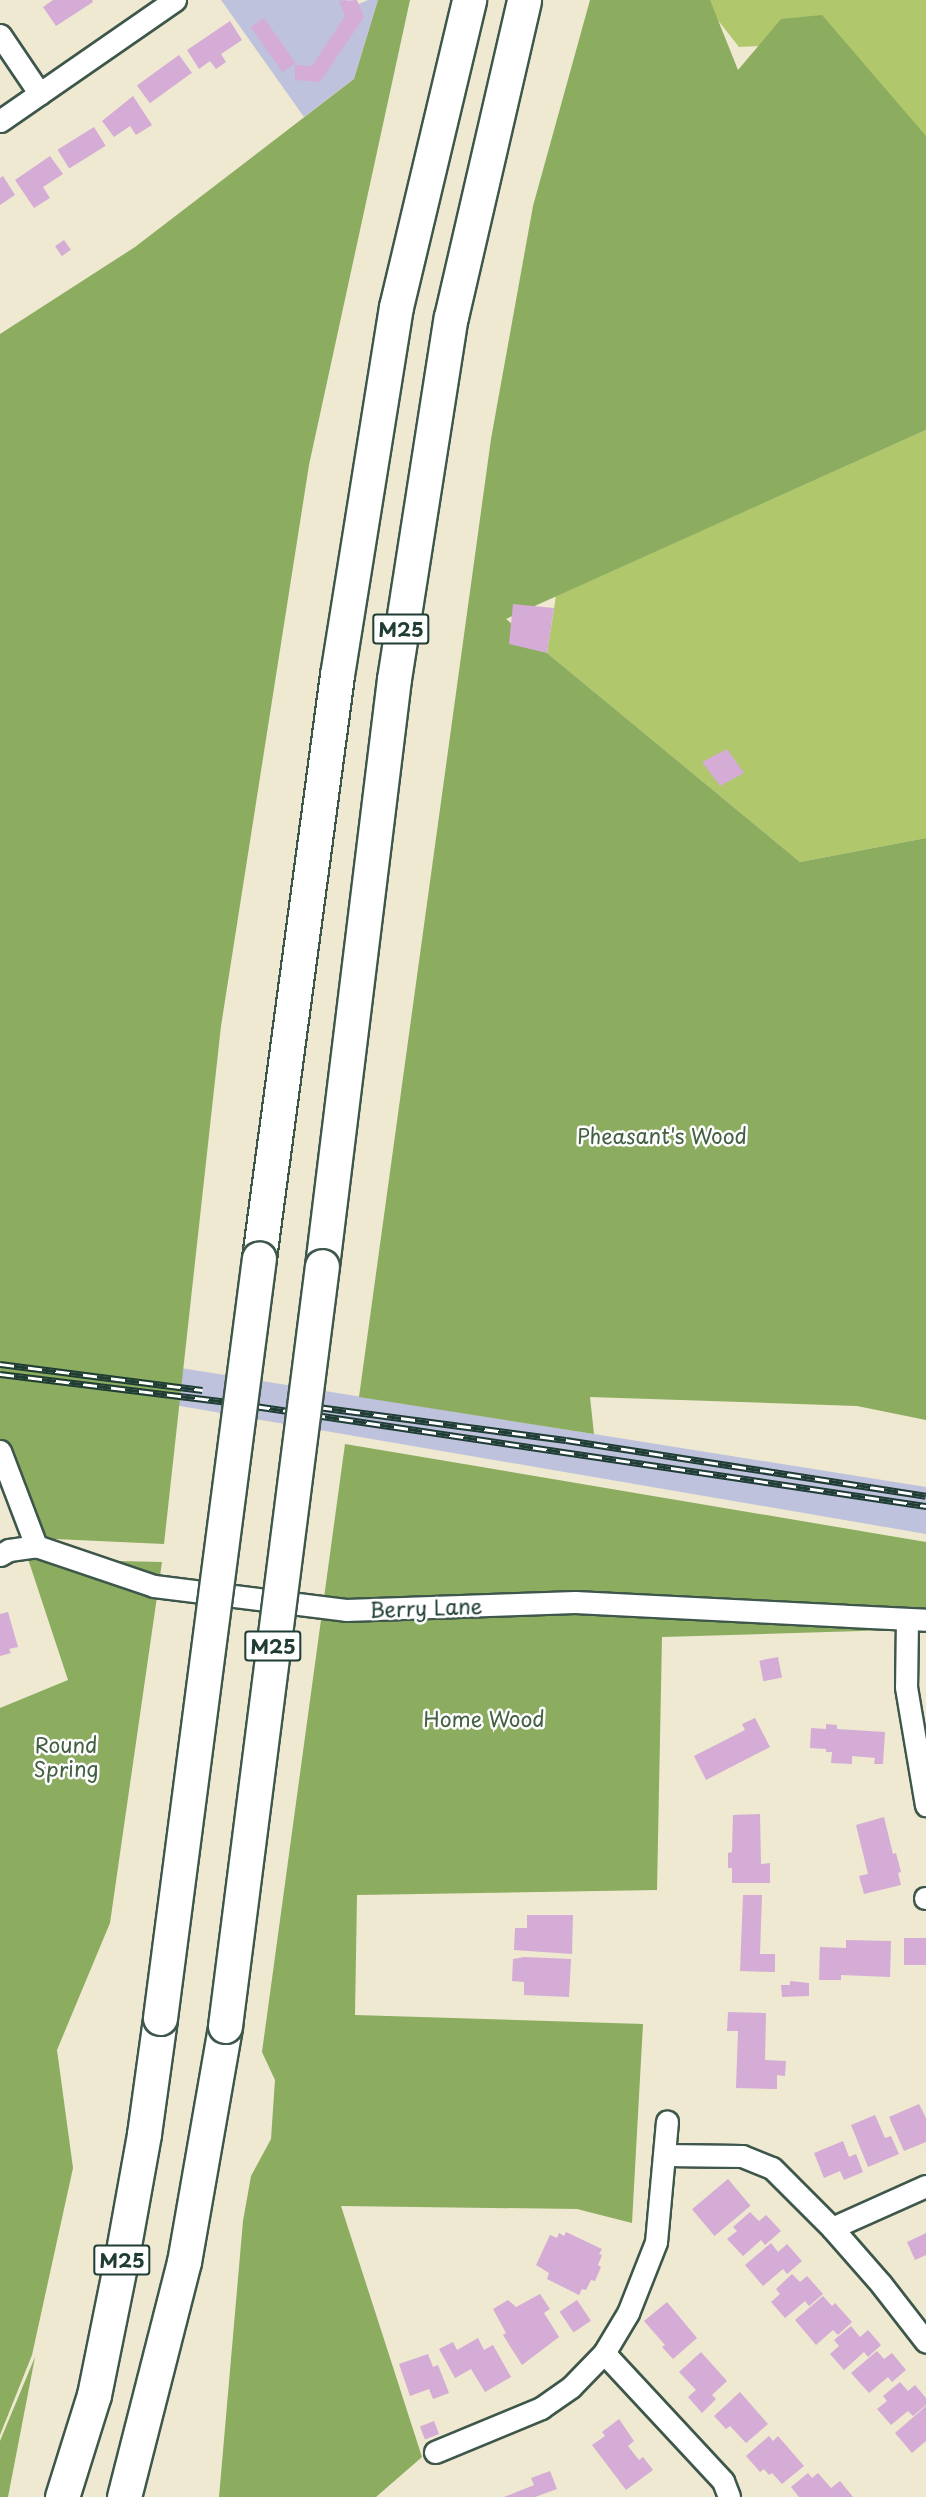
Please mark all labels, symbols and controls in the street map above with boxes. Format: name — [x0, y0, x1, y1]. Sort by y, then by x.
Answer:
road number: M25 — [371, 612, 431, 646]
park label: Pheasant's Wood — [577, 1122, 747, 1148]
street label: Berry Lane — [369, 1592, 483, 1622]
road number: M25 — [243, 1629, 303, 1663]
park label: Home Wood — [423, 1705, 545, 1731]
park label: Round Spring — [33, 1731, 99, 1781]
road number: M25 — [92, 2243, 152, 2277]

